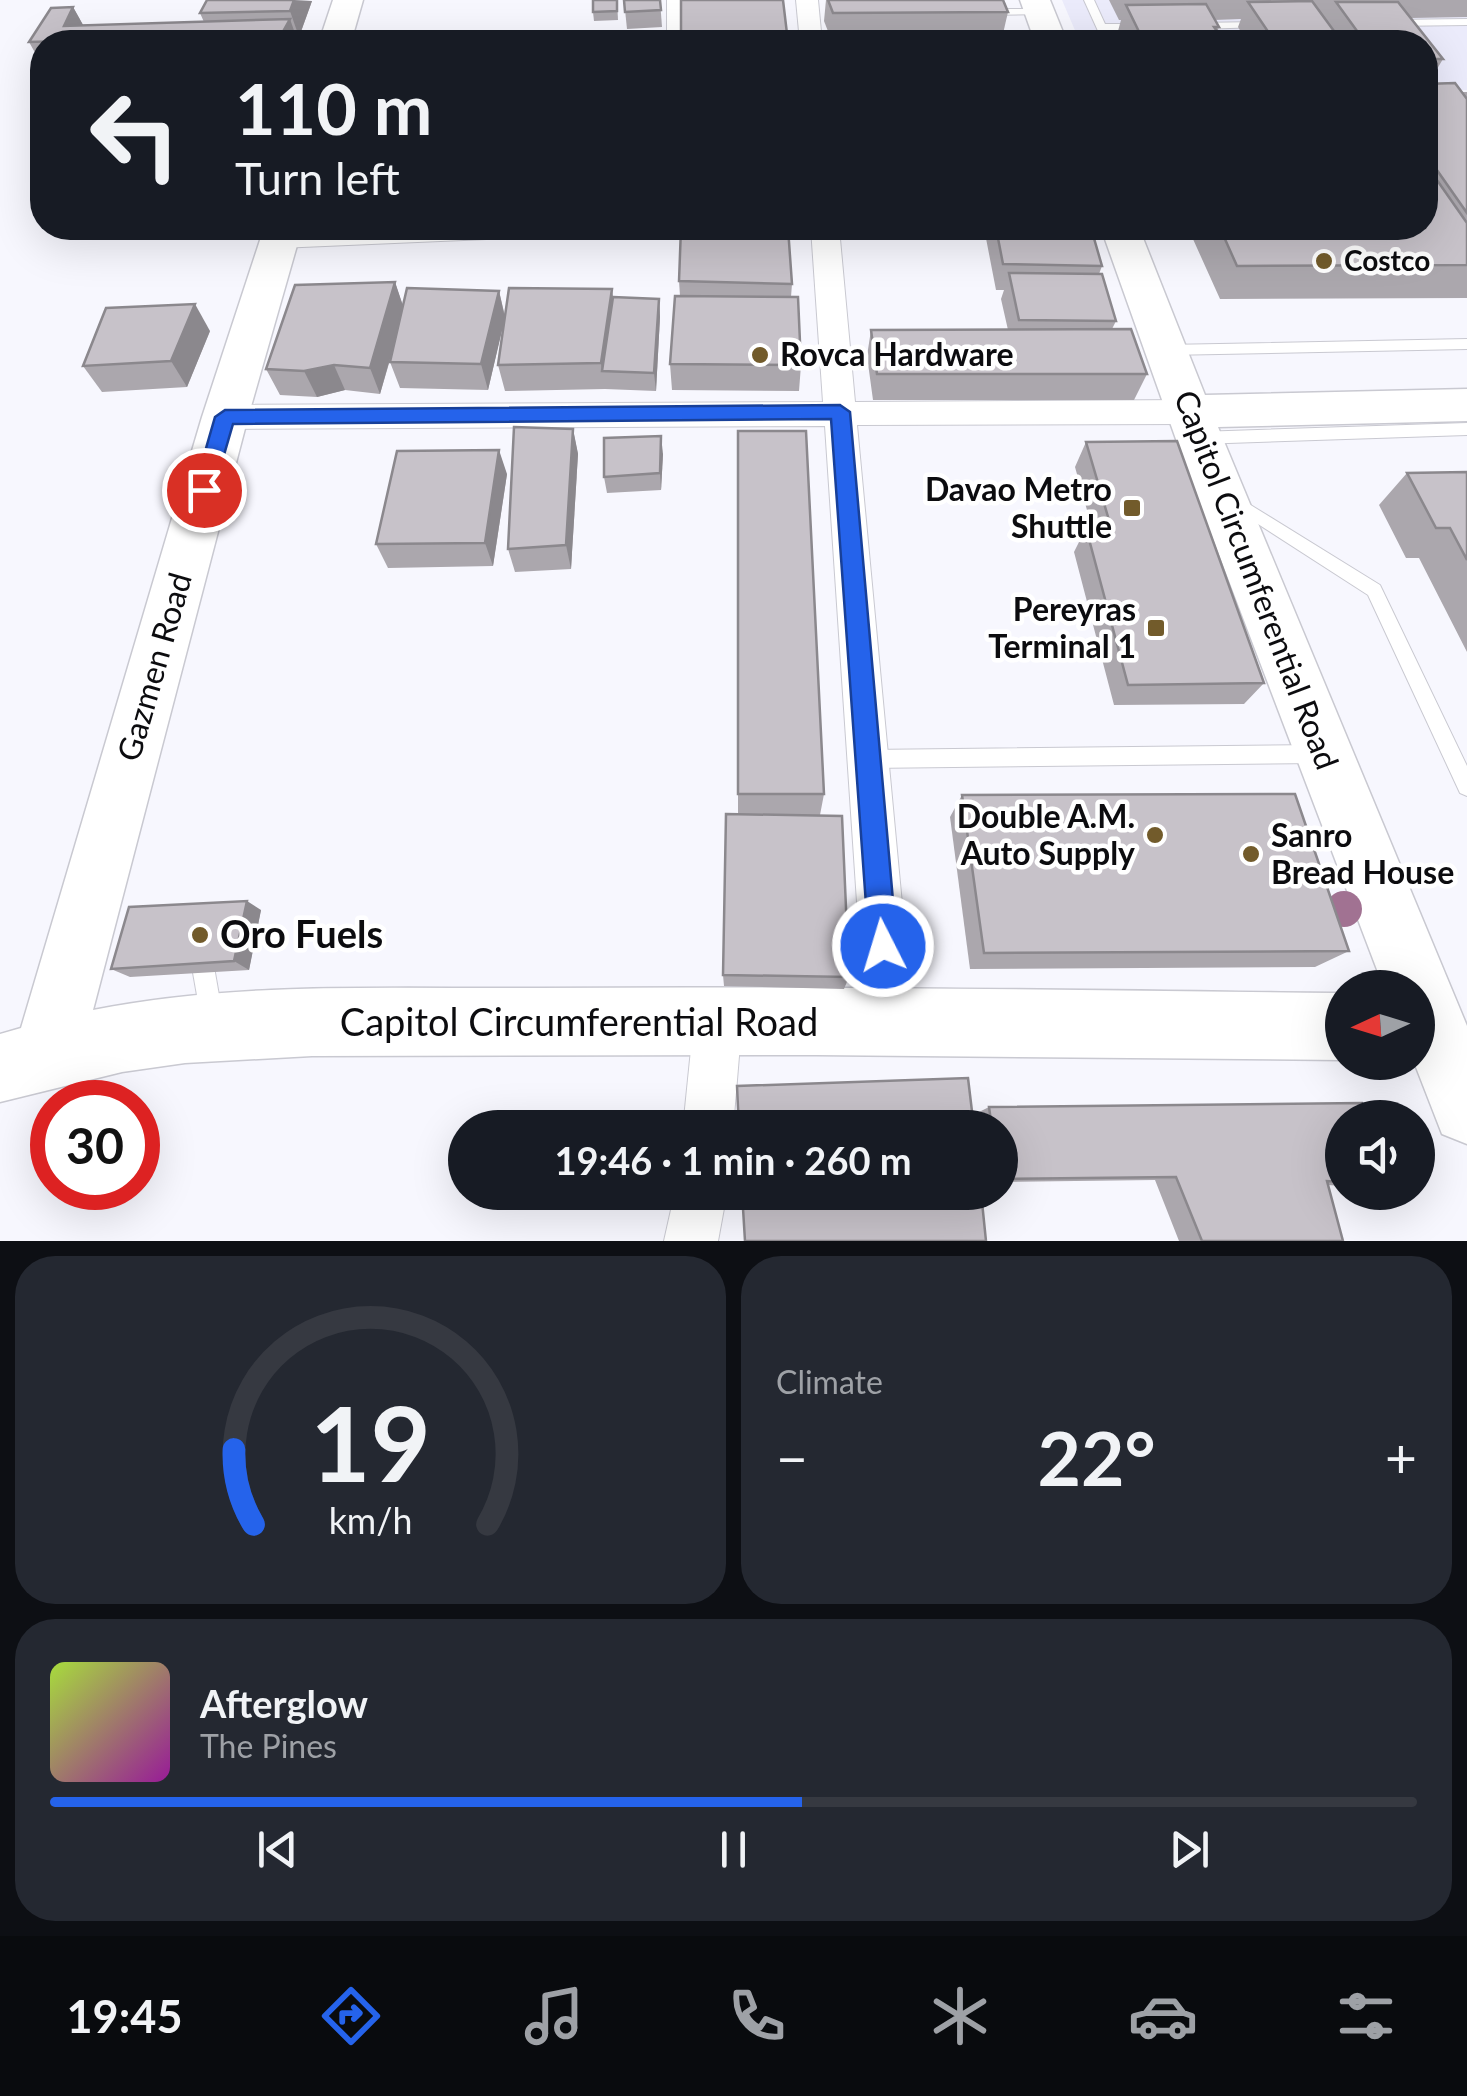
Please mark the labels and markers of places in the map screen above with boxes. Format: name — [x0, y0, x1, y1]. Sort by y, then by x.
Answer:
place label: Costco — [1344, 243, 1430, 277]
marker: Costco — [1313, 250, 1335, 272]
place label: Rovca Hardware — [780, 334, 1014, 373]
marker: Rovca Hardware — [749, 344, 771, 366]
pin — [162, 448, 247, 533]
place label: Davao Metro Shuttle — [925, 469, 1112, 545]
marker: Davao Metro Shuttle — [1121, 497, 1143, 519]
place label: Pereyras Terminal 1 — [988, 589, 1136, 665]
marker: Pereyras Terminal 1 — [1145, 617, 1167, 639]
place label: Double A.M. Auto Supply — [957, 796, 1135, 872]
place label: Sanro Bread House — [1271, 815, 1454, 891]
marker: Double A.M. Auto Supply — [1144, 824, 1166, 846]
marker: Sanro Bread House — [1240, 843, 1262, 865]
place label: Oro Fuels — [220, 910, 383, 956]
marker: Oro Fuels — [189, 924, 211, 946]

